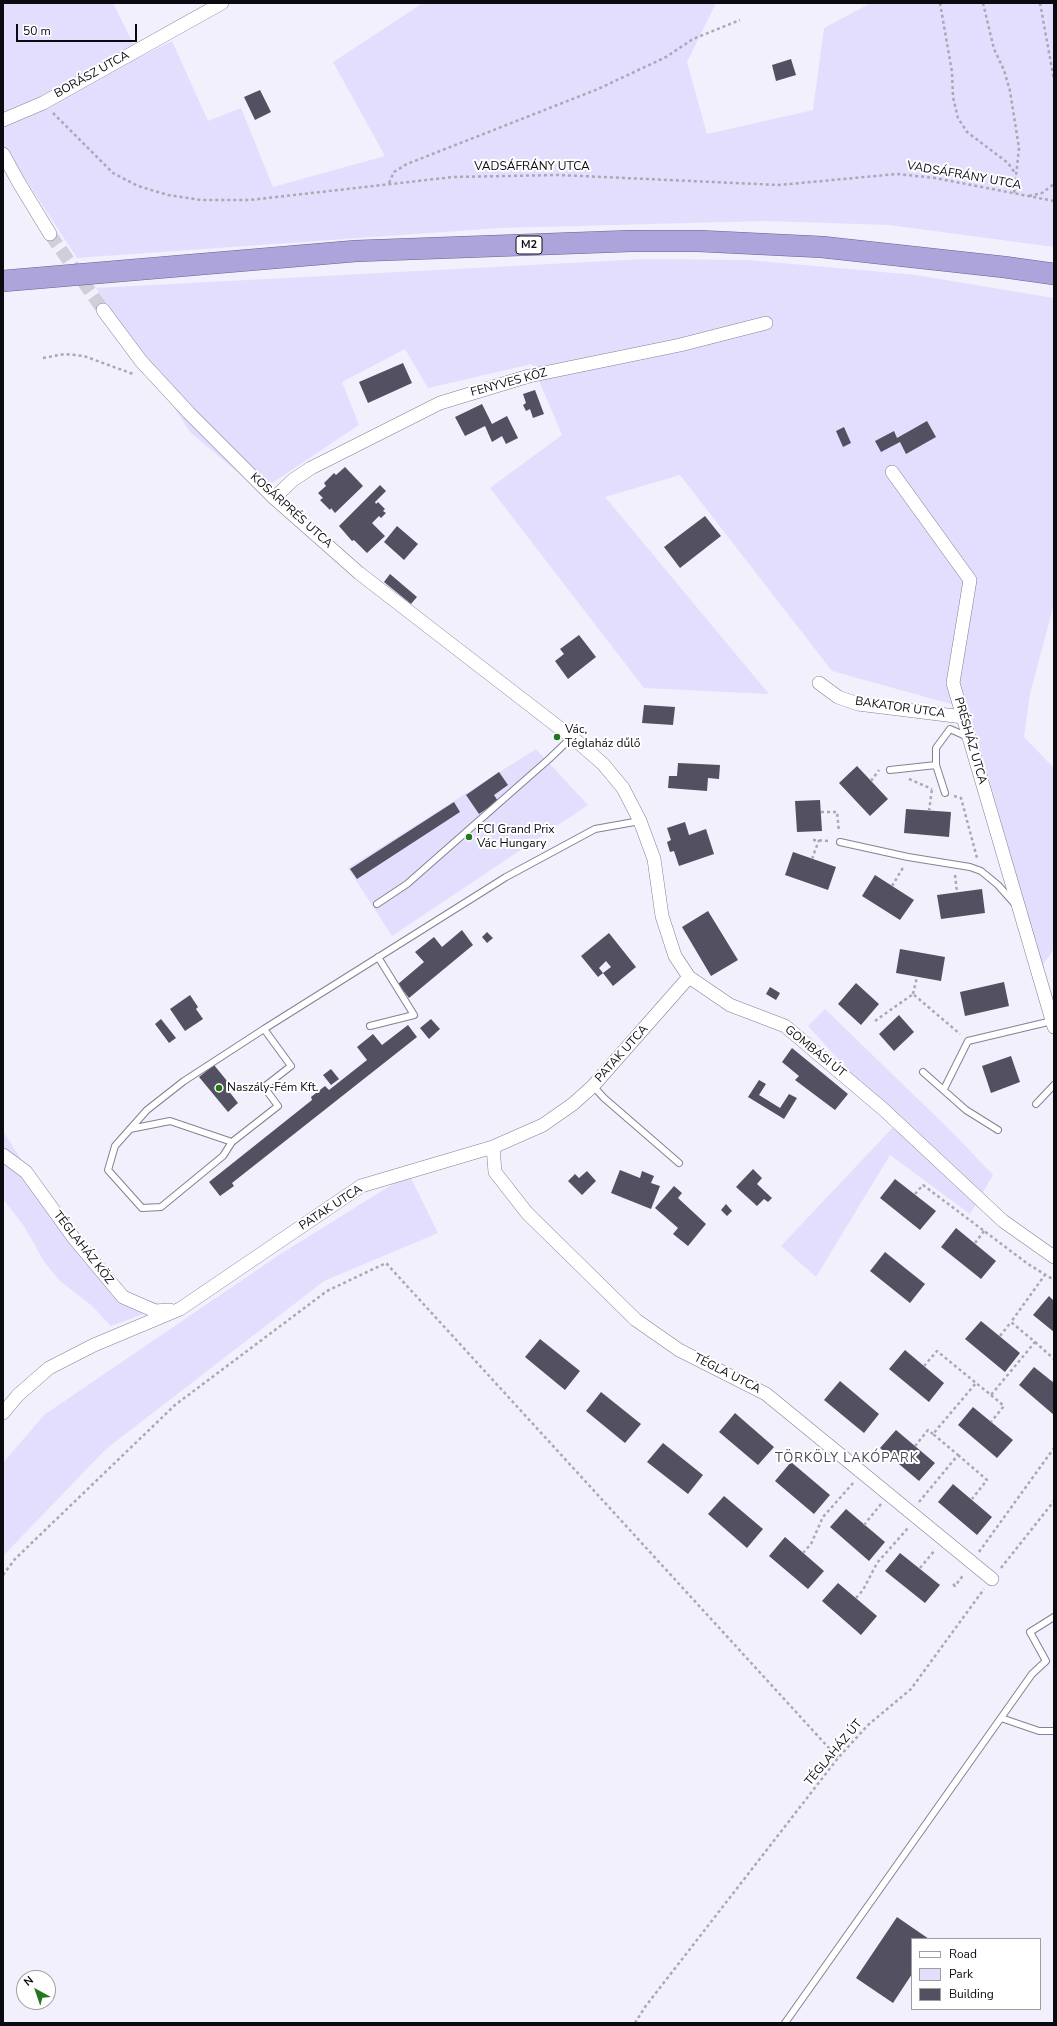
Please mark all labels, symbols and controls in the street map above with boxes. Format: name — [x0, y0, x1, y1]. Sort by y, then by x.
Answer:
scale bar — [18, 16, 139, 42]
text: 50 m — [23, 23, 51, 39]
street label: BORÁSZ UTCA — [52, 48, 132, 102]
street label: VADSÁFRÁNY UTCA — [906, 159, 1022, 193]
street label: VADSÁFRÁNY UTCA — [474, 160, 590, 174]
road number: M2 — [516, 236, 542, 254]
street label: FENYVES KÖZ — [469, 366, 549, 400]
street label: KOSÁRPRÉS UTCA — [247, 470, 335, 552]
street label: BAKATOR UTCA — [854, 695, 946, 721]
street label: PRÉSHÁZ UTCA — [951, 696, 989, 786]
place label: Vác, Téglaház dűlő — [565, 723, 640, 751]
marker: Vác, Téglaház dűlő — [552, 732, 562, 742]
place label: FCI Grand Prix Vác Hungary — [477, 823, 555, 851]
marker: FCI Grand Prix Vác Hungary — [464, 832, 474, 842]
street label: PATAK UTCA — [592, 1022, 652, 1086]
street label: GOMBÁSI ÚT — [782, 1023, 848, 1081]
place label: Naszály-Fém Kft. — [227, 1081, 319, 1095]
marker: Naszály-Fém Kft. — [214, 1083, 224, 1093]
street label: PATAK UTCA — [297, 1182, 365, 1234]
street label: TÉGLAHÁZ KÖZ — [50, 1208, 116, 1288]
street label: TÉGLA UTCA — [691, 1351, 763, 1397]
district label: TÖRKÖLY LAKÓPARK — [775, 1451, 919, 1467]
street label: TÉGLAHÁZ ÚT — [802, 1717, 866, 1789]
legend — [911, 1938, 1041, 2010]
text: Road — [949, 1946, 977, 1962]
text: Park — [949, 1966, 973, 1982]
north arrow — [16, 1970, 56, 2010]
text: N — [21, 1973, 37, 1990]
text: Building — [949, 1986, 994, 2002]

